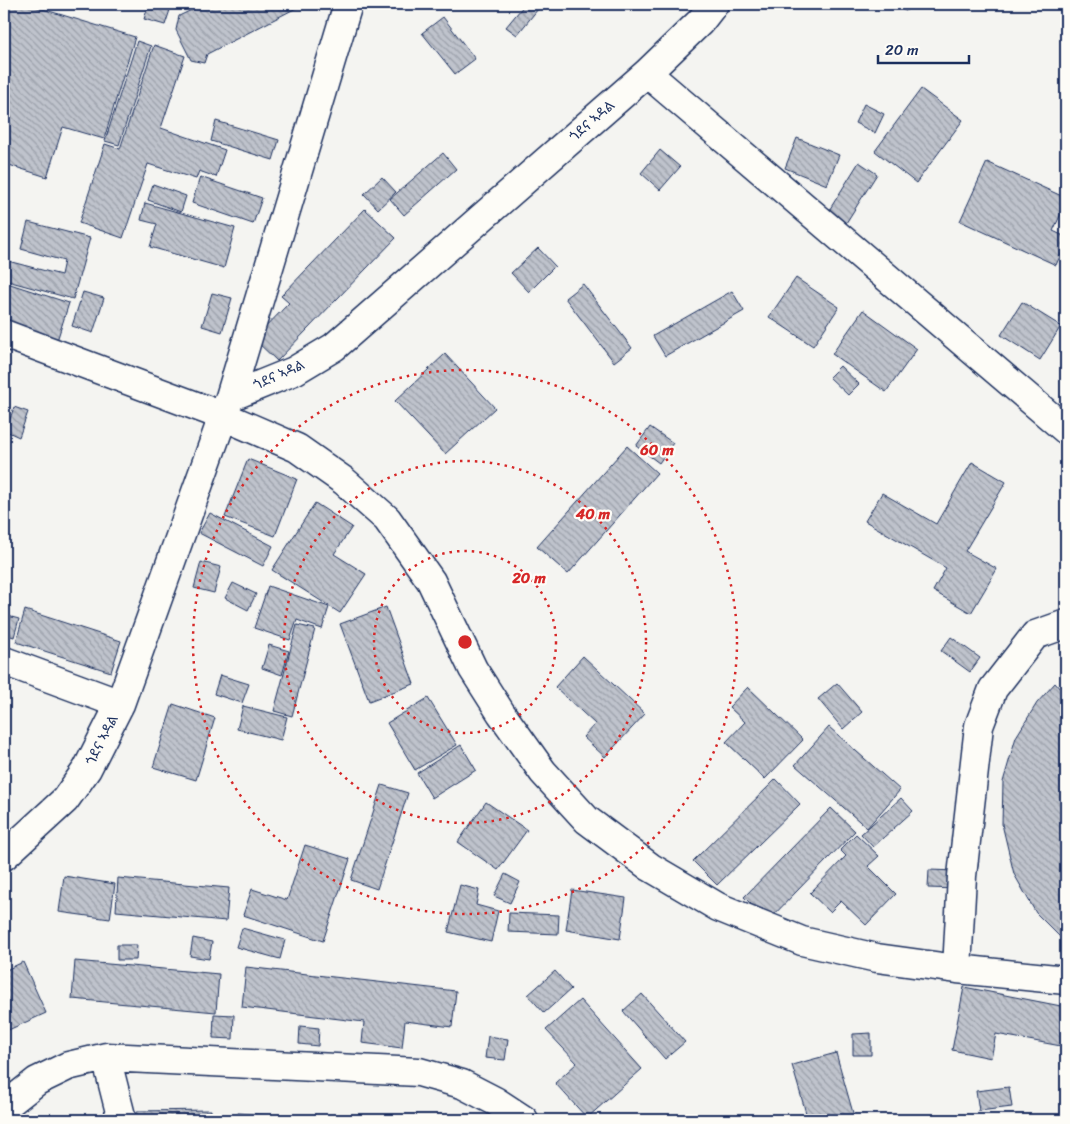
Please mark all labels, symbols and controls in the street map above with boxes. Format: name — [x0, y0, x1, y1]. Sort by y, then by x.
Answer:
scale bar — [878, 32, 969, 64]
text: 20 m — [885, 37, 919, 63]
street label: ጎደና ኣዳል — [563, 93, 621, 148]
street label: ጎደና ኣዳል — [249, 352, 309, 397]
text: 60 m — [639, 437, 674, 463]
text: 40 m — [575, 501, 611, 527]
text: 20 m — [511, 565, 546, 591]
centre of rings — [456, 633, 474, 651]
street label: ጎደና ኣዳል — [79, 710, 126, 770]

